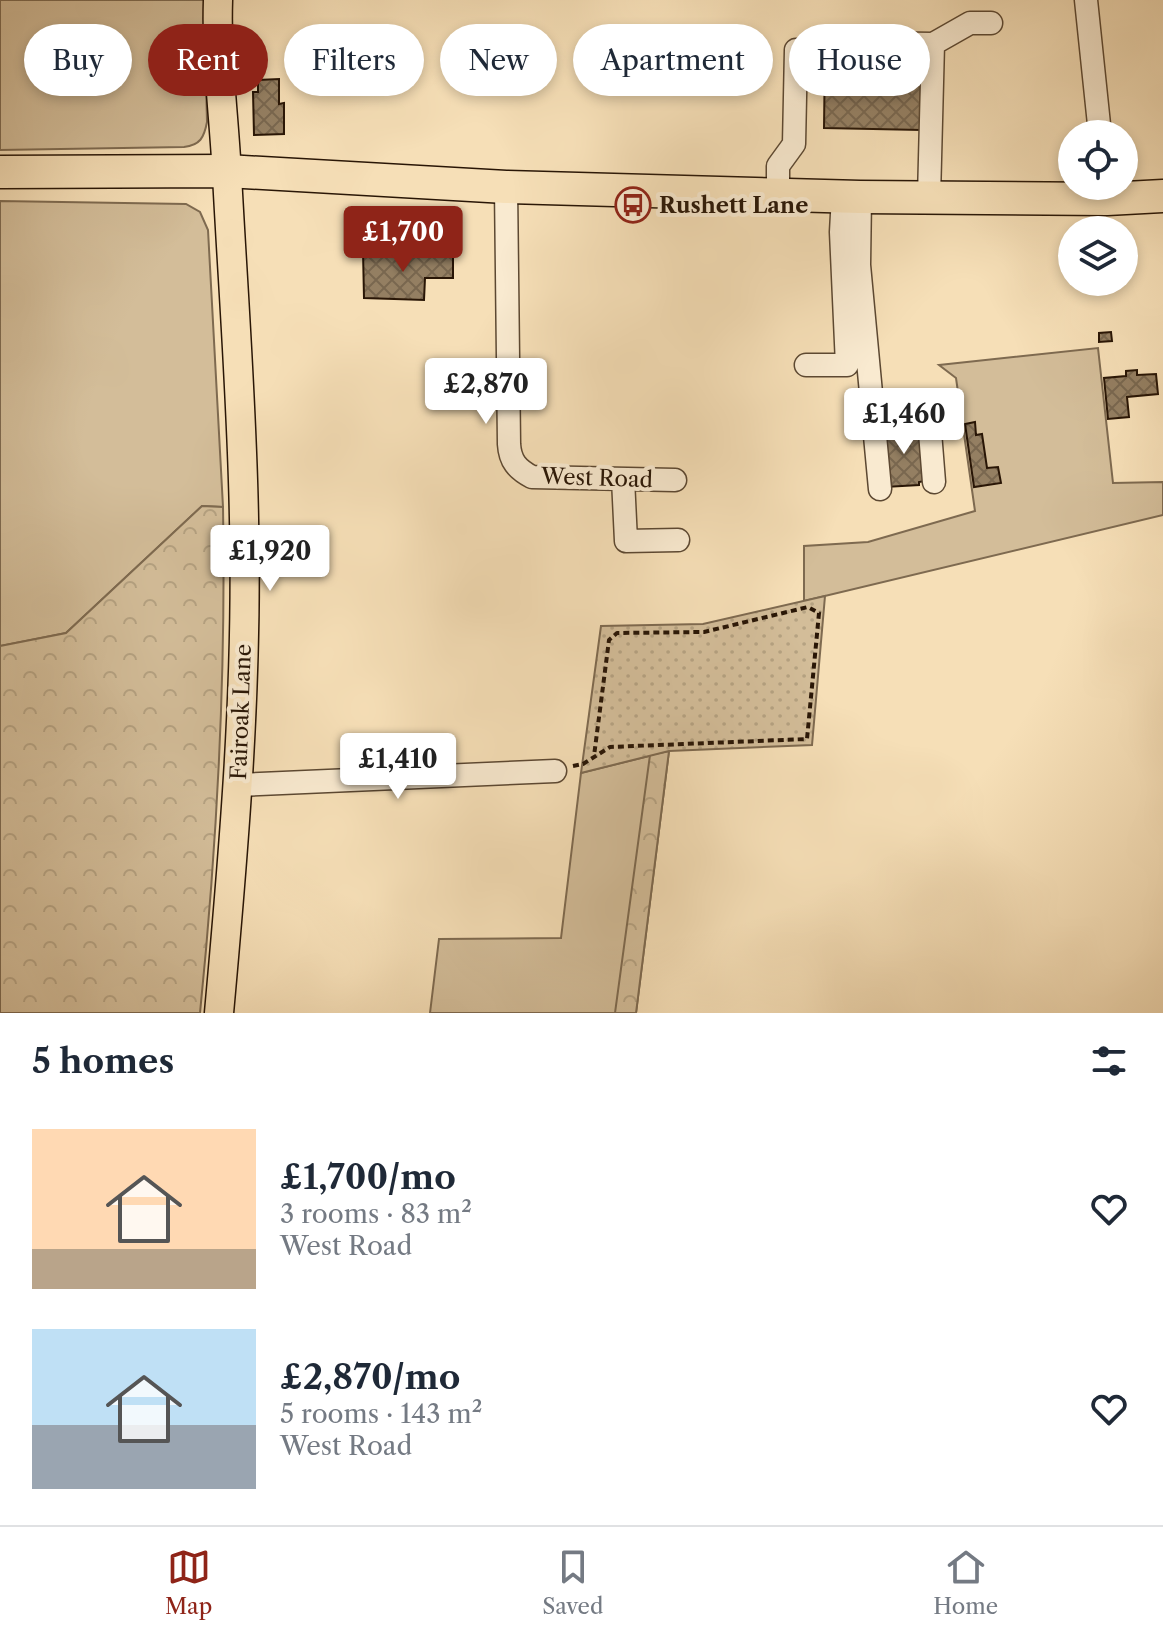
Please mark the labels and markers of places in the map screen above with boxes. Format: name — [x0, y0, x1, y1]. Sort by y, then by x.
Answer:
bus stop icon: Rushett Lane — [614, 186, 652, 224]
place label: Rushett Lane — [659, 192, 808, 219]
pin: £1,700 — [338, 206, 468, 274]
pin: £2,870 — [421, 358, 551, 426]
pin: £1,460 — [839, 388, 969, 456]
pin: £1,920 — [205, 525, 335, 593]
pin: £1,410 — [333, 733, 463, 801]

